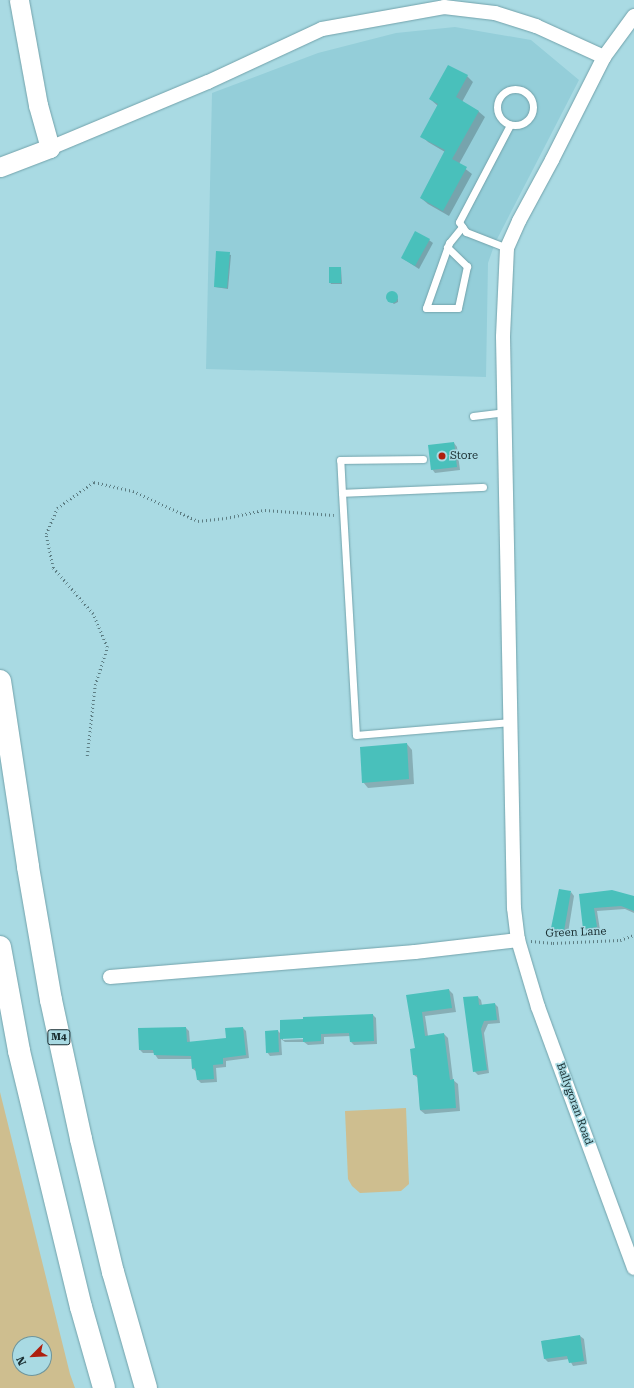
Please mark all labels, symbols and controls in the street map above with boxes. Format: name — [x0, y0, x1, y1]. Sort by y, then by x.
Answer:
place label: Store — [450, 449, 478, 463]
marker: Store — [437, 451, 447, 461]
street label: Green Lane — [545, 925, 607, 941]
road number: M4 — [47, 1029, 71, 1045]
street label: Ballygoran Road — [553, 1061, 595, 1147]
north arrow — [12, 1336, 52, 1376]
text: N — [14, 1354, 29, 1367]

